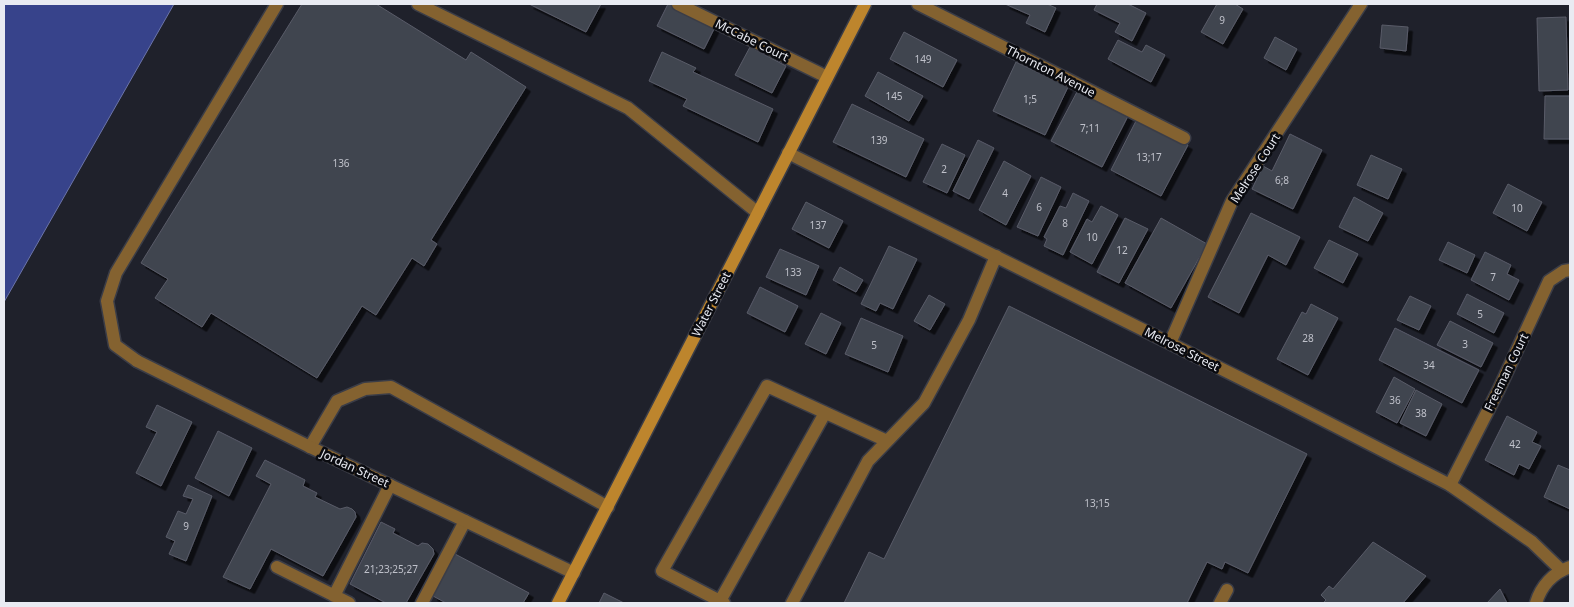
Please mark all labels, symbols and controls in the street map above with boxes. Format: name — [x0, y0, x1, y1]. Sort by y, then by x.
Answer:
house number: 9 — [1219, 13, 1225, 27]
street label: McCabe Court — [712, 15, 792, 65]
street label: Thornton Avenue — [1003, 41, 1099, 101]
house number: 149 — [914, 52, 932, 66]
house number: 145 — [885, 89, 903, 103]
house number: 1;5 — [1023, 92, 1037, 106]
house number: 7;11 — [1080, 121, 1100, 135]
street label: Melrose Court — [1226, 129, 1284, 206]
house number: 139 — [870, 133, 888, 147]
house number: 13;17 — [1136, 150, 1162, 164]
house number: 136 — [332, 156, 350, 170]
house number: 2 — [941, 162, 947, 176]
house number: 6;8 — [1275, 173, 1289, 187]
house number: 4 — [1002, 186, 1008, 200]
house number: 6 — [1036, 200, 1042, 214]
house number: 10 — [1511, 201, 1523, 215]
house number: 8 — [1062, 216, 1068, 230]
house number: 137 — [809, 218, 827, 232]
house number: 10 — [1086, 230, 1098, 244]
house number: 12 — [1116, 243, 1128, 257]
house number: 133 — [784, 265, 802, 279]
street label: Water Street — [687, 268, 735, 339]
house number: 7 — [1490, 270, 1496, 284]
house number: 5 — [1477, 307, 1483, 321]
street label: Melrose Street — [1142, 323, 1223, 375]
street label: Freeman Court — [1480, 330, 1532, 414]
house number: 28 — [1302, 331, 1314, 345]
house number: 3 — [1462, 337, 1468, 351]
house number: 5 — [871, 338, 877, 352]
house number: 34 — [1423, 358, 1435, 372]
house number: 36 — [1389, 393, 1401, 407]
house number: 38 — [1415, 406, 1427, 420]
house number: 42 — [1509, 437, 1521, 451]
street label: Jordan Street — [317, 444, 392, 491]
house number: 13;15 — [1084, 496, 1110, 510]
house number: 9 — [183, 519, 189, 533]
house number: 21;23;25;27 — [364, 562, 418, 576]

